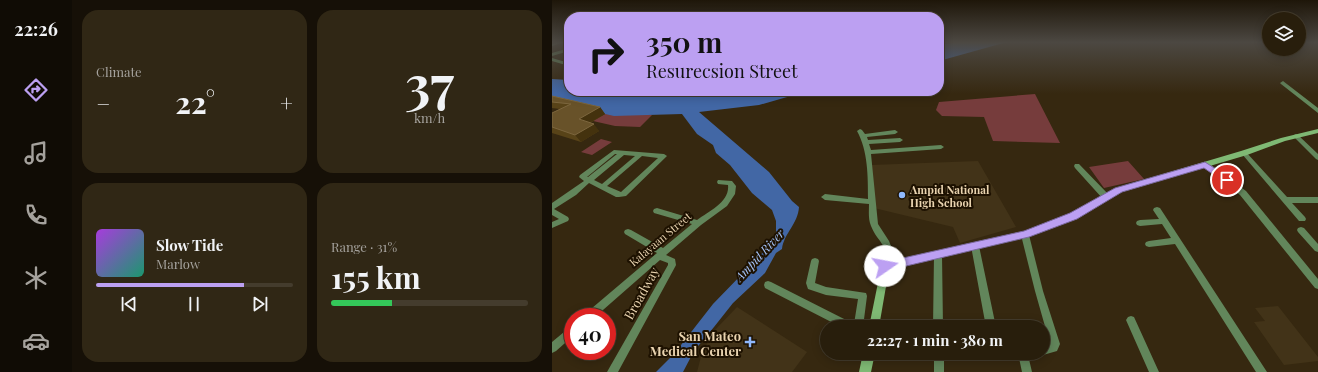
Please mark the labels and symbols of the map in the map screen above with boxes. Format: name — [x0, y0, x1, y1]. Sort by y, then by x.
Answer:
pin — [1210, 163, 1244, 197]
place label: Ampid National High School — [909, 182, 990, 210]
marker: Ampid National High School — [897, 190, 907, 200]
street label: Kalayaan Street — [626, 209, 694, 269]
water label: Ampid River — [730, 225, 788, 286]
position arrow — [864, 245, 906, 287]
street label: Broadway — [620, 263, 663, 322]
speed limit sign: 40 — [564, 308, 616, 360]
place label: San Mateo Medical Center — [650, 327, 741, 359]
marker: San Mateo Medical Center — [744, 336, 756, 348]

